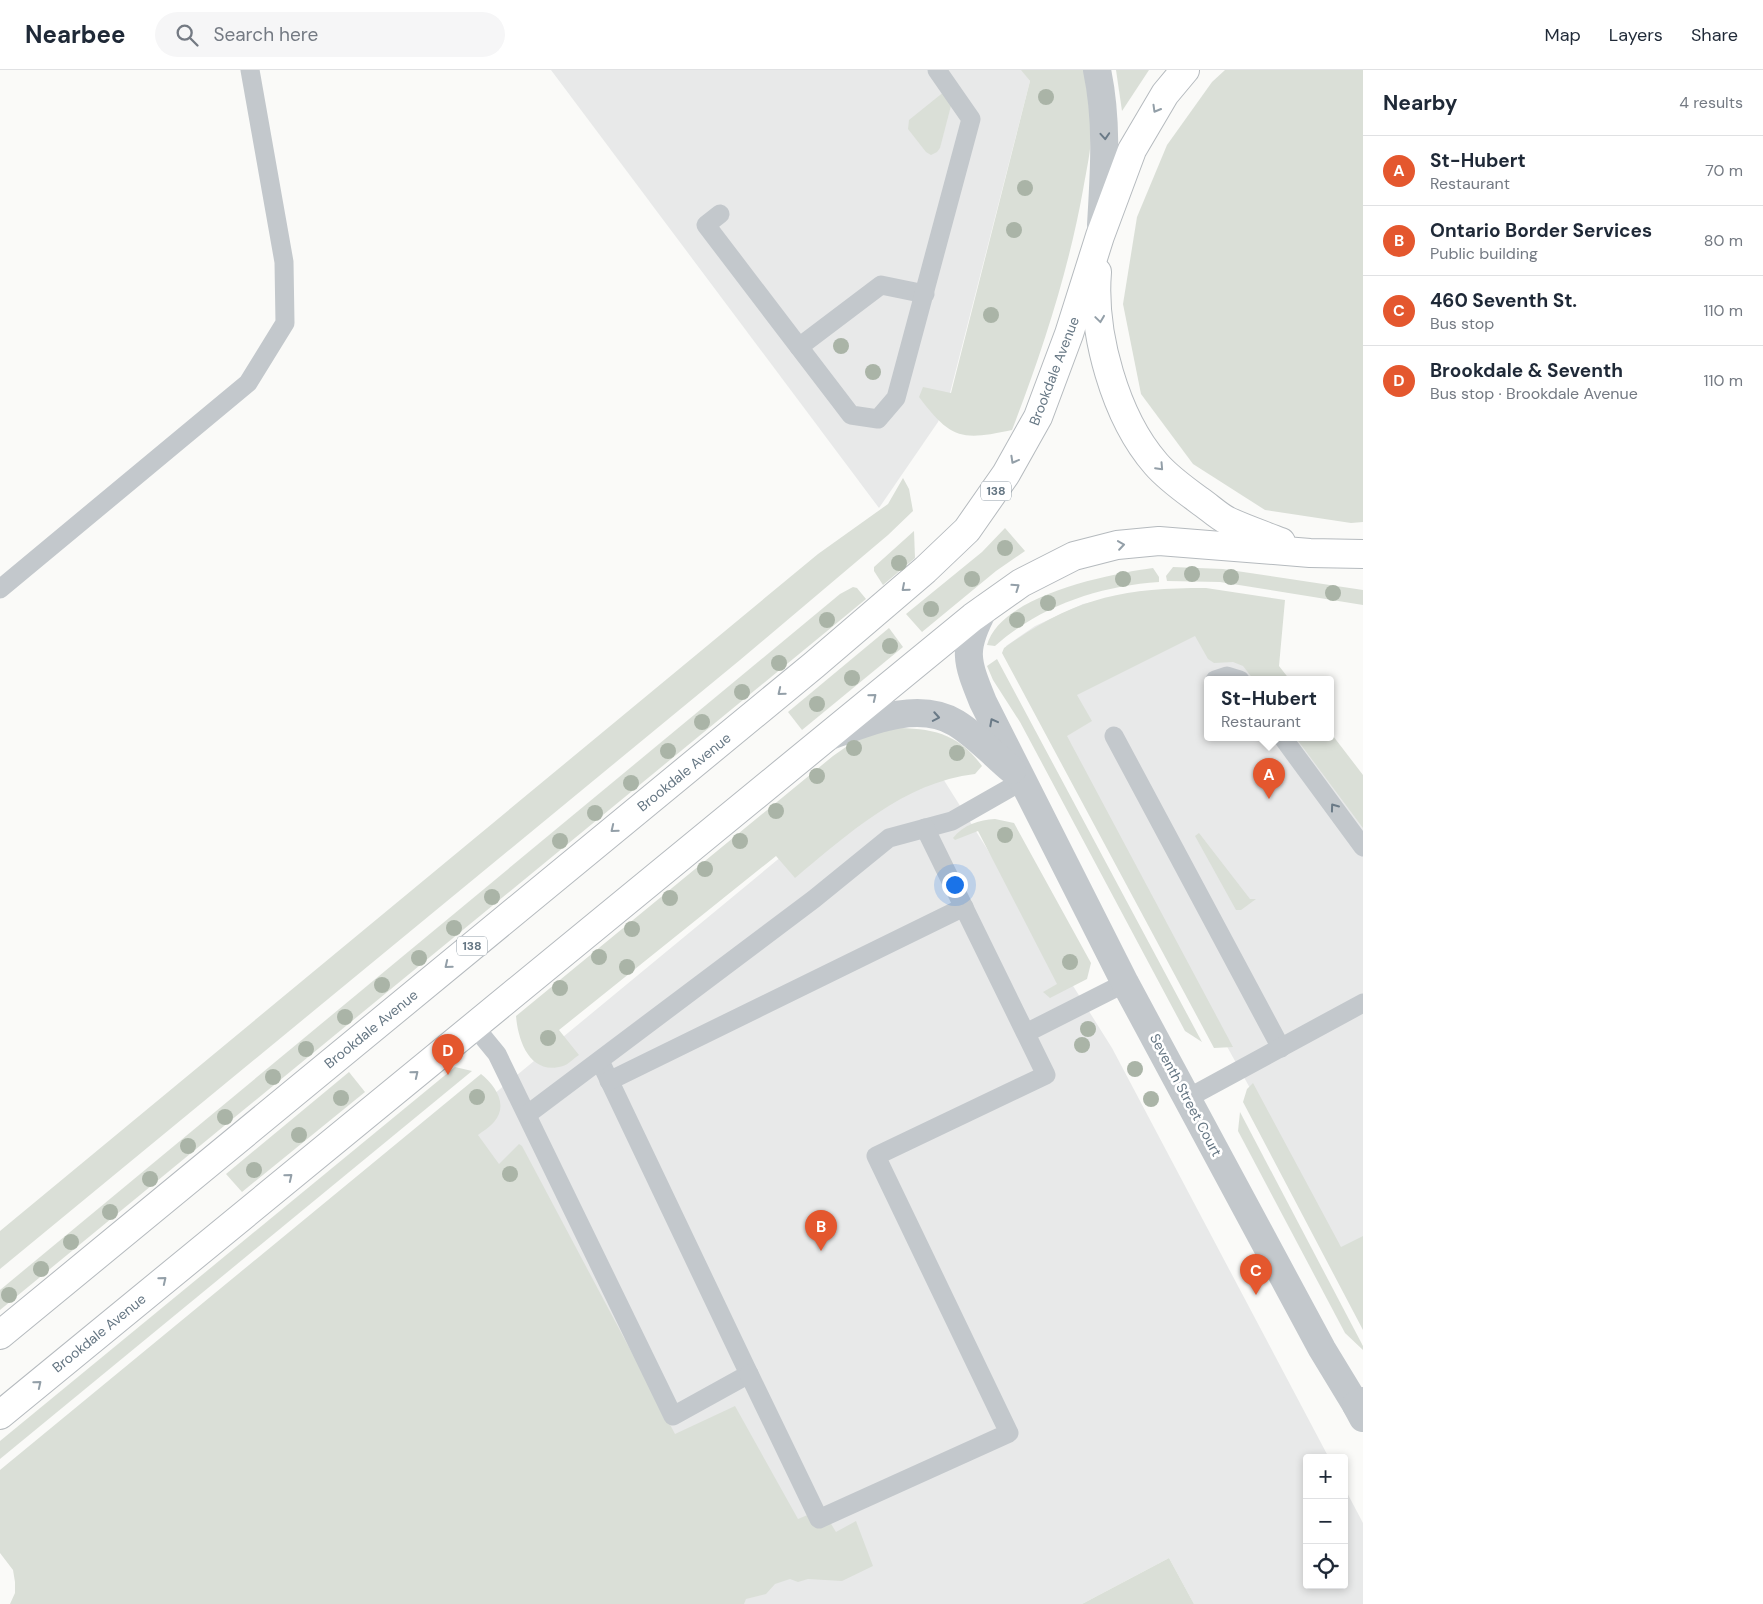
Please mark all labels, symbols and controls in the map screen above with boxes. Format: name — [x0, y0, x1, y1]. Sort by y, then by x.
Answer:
search box — [155, 12, 505, 57]
text: Nearbee — [25, 19, 125, 50]
icon: search — [173, 21, 201, 49]
text: Search here — [213, 22, 318, 47]
text: Map — [1545, 23, 1581, 47]
text: Layers — [1609, 23, 1663, 47]
text: Share — [1691, 23, 1738, 47]
text: Nearby — [1383, 89, 1457, 117]
text: 4 results — [1679, 92, 1743, 113]
one-way arrow — [1152, 103, 1162, 112]
one-way arrow — [1100, 132, 1111, 140]
text: St-Hubert — [1430, 148, 1526, 173]
text: A — [1393, 160, 1405, 181]
text: 70 m — [1705, 160, 1743, 181]
text: Restaurant — [1430, 173, 1510, 194]
text: Ontario Border Services — [1430, 218, 1652, 243]
text: B — [1394, 230, 1404, 251]
text: 80 m — [1704, 230, 1743, 251]
text: Public building — [1430, 243, 1538, 264]
text: 460 Seventh St. — [1430, 288, 1577, 313]
text: C — [1393, 300, 1405, 321]
text: 110 m — [1704, 300, 1743, 321]
text: Bus stop — [1430, 313, 1494, 334]
street label: Brookdale Avenue — [1025, 314, 1083, 428]
one-way arrow — [1094, 315, 1104, 323]
text: Brookdale & Seventh — [1430, 358, 1623, 383]
text: D — [1393, 370, 1405, 391]
text: 110 m — [1704, 370, 1743, 391]
text: Bus stop · Brookdale Avenue — [1430, 383, 1638, 404]
one-way arrow — [1011, 454, 1021, 463]
one-way arrow — [1154, 462, 1163, 471]
road number: 138 — [981, 482, 1011, 501]
one-way arrow — [1117, 540, 1126, 550]
one-way arrow — [902, 582, 911, 591]
one-way arrow — [1010, 584, 1020, 593]
popup — [1204, 676, 1334, 741]
text: St-Hubert — [1221, 686, 1317, 711]
one-way arrow — [777, 687, 786, 696]
one-way arrow — [868, 694, 877, 703]
one-way arrow — [932, 711, 941, 721]
text: Restaurant — [1221, 711, 1301, 732]
one-way arrow — [989, 718, 999, 727]
street label: Brookdale Avenue — [634, 729, 734, 815]
pin: A — [1253, 758, 1285, 799]
one-way arrow — [1331, 803, 1340, 813]
one-way arrow — [611, 823, 620, 832]
your location — [942, 872, 968, 898]
road number: 138 — [457, 936, 487, 956]
one-way arrow — [445, 960, 454, 969]
street label: Brookdale Avenue — [321, 986, 421, 1072]
street label: Seventh Street Court — [1146, 1031, 1226, 1159]
pin: D — [432, 1034, 464, 1075]
one-way arrow — [409, 1071, 418, 1080]
one-way arrow — [283, 1175, 292, 1183]
pin: B — [805, 1210, 837, 1251]
pin: C — [1240, 1254, 1272, 1295]
one-way arrow — [157, 1278, 166, 1286]
street label: Brookdale Avenue — [49, 1290, 149, 1376]
one-way arrow — [32, 1380, 41, 1389]
map controls — [1303, 1454, 1348, 1589]
button: + — [1303, 1454, 1348, 1499]
button: − — [1303, 1499, 1348, 1544]
button: locate — [1303, 1544, 1348, 1589]

